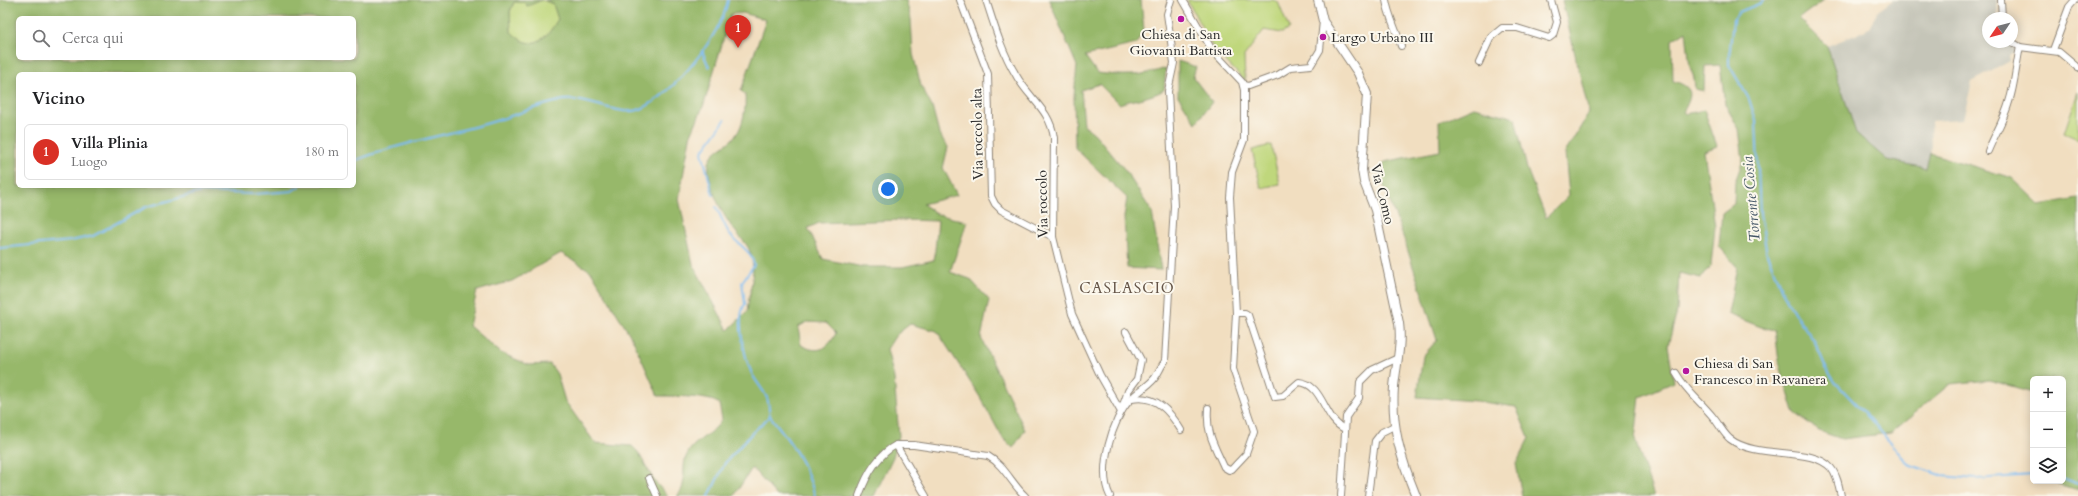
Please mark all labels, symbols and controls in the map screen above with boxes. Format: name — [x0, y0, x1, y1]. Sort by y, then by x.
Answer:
north arrow — [1982, 12, 2018, 48]
marker: Chiesa di San Giovanni Battista — [1176, 14, 1186, 24]
pin: 1 — [725, 15, 751, 48]
search box — [16, 16, 356, 60]
place label: Chiesa di San Giovanni Battista — [1130, 25, 1232, 60]
icon: search — [30, 27, 52, 49]
text: Cerca qui — [62, 28, 124, 48]
place label: Largo Urbano III — [1331, 28, 1434, 47]
marker: Largo Urbano III — [1318, 32, 1328, 42]
text: Vicino — [32, 87, 85, 110]
street label: Via roccolo alta — [967, 88, 988, 180]
text: Villa Plinia — [71, 133, 148, 153]
text: 1 — [43, 143, 49, 161]
text: 180 m — [305, 143, 339, 161]
text: Luogo — [71, 153, 107, 171]
water label: Torrente Cosia — [1737, 155, 1765, 243]
street label: Via Como — [1366, 162, 1399, 227]
street label: Via roccolo — [1032, 169, 1053, 238]
your location — [878, 179, 898, 199]
district label: CASLASCIO — [1079, 278, 1175, 298]
place label: Chiesa di San Francesco in Ravanera — [1694, 354, 1826, 389]
marker: Chiesa di San Francesco in Ravanera — [1681, 366, 1691, 376]
map controls — [2030, 376, 2066, 484]
button: + — [2030, 376, 2066, 412]
button: − — [2030, 412, 2066, 448]
button: layers — [2030, 448, 2066, 484]

